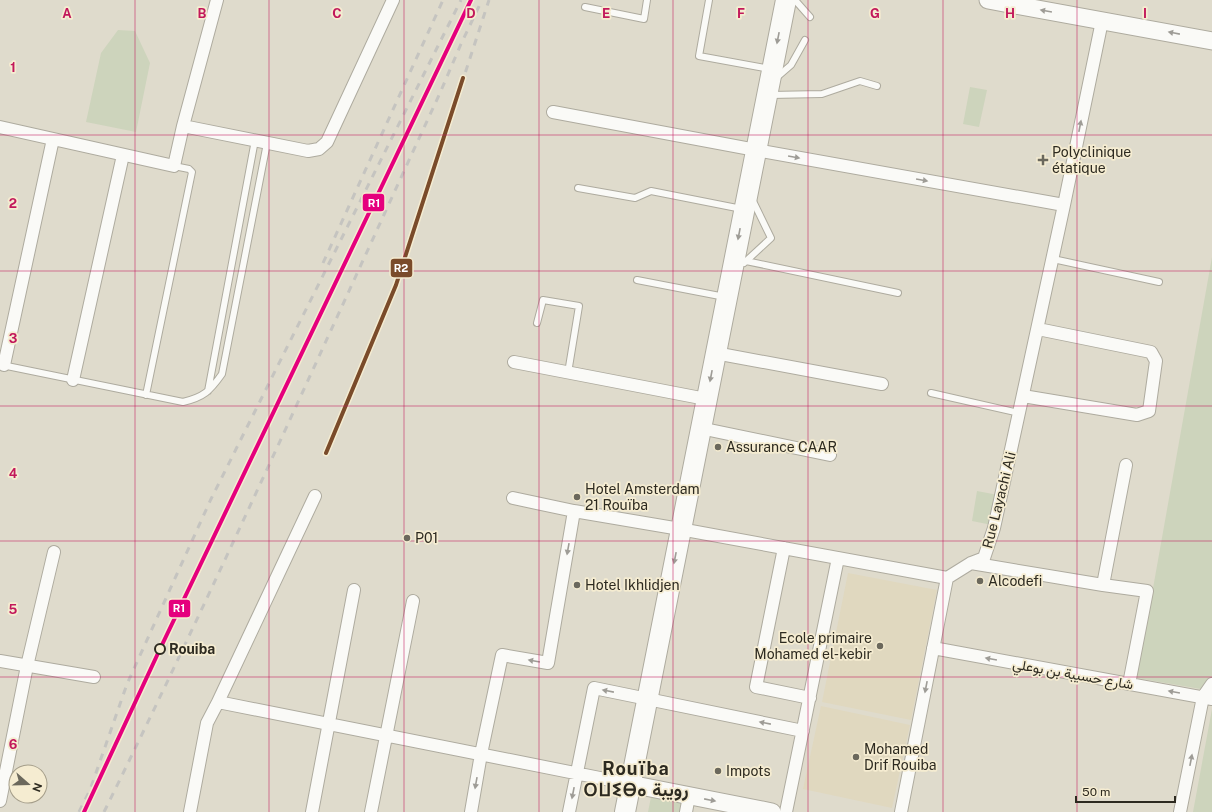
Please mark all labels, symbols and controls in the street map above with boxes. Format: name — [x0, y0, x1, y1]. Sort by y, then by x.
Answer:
text: A — [62, 6, 72, 21]
text: B — [198, 6, 207, 21]
text: C — [332, 6, 342, 21]
text: D — [466, 6, 476, 21]
text: E — [602, 6, 610, 21]
text: F — [737, 6, 745, 21]
text: G — [870, 6, 880, 21]
text: H — [1005, 6, 1015, 21]
text: I — [1143, 6, 1147, 21]
one-way arrow — [1040, 7, 1052, 13]
one-way arrow — [1168, 30, 1180, 36]
one-way arrow — [775, 32, 781, 44]
text: 1 — [10, 60, 16, 75]
one-way arrow — [1078, 120, 1084, 132]
place label: Polyclinique étatique — [1052, 144, 1131, 176]
one-way arrow — [788, 154, 800, 160]
marker: Polyclinique étatique — [1037, 154, 1049, 166]
one-way arrow — [916, 177, 928, 183]
line badge: R1 — [362, 193, 385, 212]
text: 2 — [9, 196, 17, 211]
text: R1 — [368, 197, 380, 209]
one-way arrow — [736, 228, 742, 241]
line badge: R2 — [390, 258, 413, 278]
text: R2 — [394, 262, 408, 274]
text: 3 — [9, 331, 18, 346]
one-way arrow — [707, 369, 713, 382]
place label: Assurance CAAR — [726, 439, 837, 455]
marker: Assurance CAAR — [713, 442, 723, 452]
street label: Rue Layachi Ali — [979, 450, 1019, 550]
text: 4 — [9, 466, 18, 481]
place label: Hotel Amsterdam 21 Rouïba — [585, 481, 700, 513]
marker: Hotel Amsterdam 21 Rouïba — [572, 492, 582, 502]
place label: P01 — [415, 530, 438, 546]
marker: P01 — [402, 533, 412, 543]
one-way arrow — [564, 543, 570, 555]
one-way arrow — [671, 552, 677, 564]
place label: Alcodefi — [988, 573, 1042, 589]
marker: Alcodefi — [975, 576, 985, 586]
place label: Hotel Ikhlidjen — [585, 577, 680, 593]
marker: Hotel Ikhlidjen — [572, 580, 582, 590]
line badge: R1 — [168, 599, 191, 618]
text: 5 — [9, 602, 18, 617]
text: R1 — [173, 602, 185, 614]
place label: Ecole primaire Mohamed el-kebir — [754, 630, 872, 662]
place label: Rouiba — [169, 641, 215, 657]
marker: Ecole primaire Mohamed el-kebir — [875, 641, 885, 651]
marker: Rouiba — [154, 643, 166, 655]
one-way arrow — [985, 656, 997, 662]
street label: شارع حسيبة بن بوعلي — [1011, 656, 1135, 696]
one-way arrow — [528, 658, 540, 664]
one-way arrow — [923, 681, 929, 693]
one-way arrow — [602, 688, 614, 694]
one-way arrow — [1168, 689, 1180, 695]
one-way arrow — [759, 720, 771, 726]
text: 6 — [9, 737, 18, 752]
place label: Mohamed Drif Rouiba — [864, 741, 937, 773]
marker: Mohamed Drif Rouiba — [851, 752, 861, 762]
one-way arrow — [1188, 754, 1194, 766]
district label: Rouïba ⵔⵡⵉⴱⴰ رويبة — [584, 758, 688, 801]
place label: Impots — [726, 763, 771, 779]
north arrow — [8, 764, 48, 804]
marker: Impots — [713, 766, 723, 776]
one-way arrow — [473, 777, 479, 789]
scale bar — [1076, 778, 1175, 804]
text: N — [30, 781, 45, 794]
text: 50 m — [1082, 785, 1110, 799]
one-way arrow — [569, 786, 575, 799]
one-way arrow — [704, 797, 716, 803]

